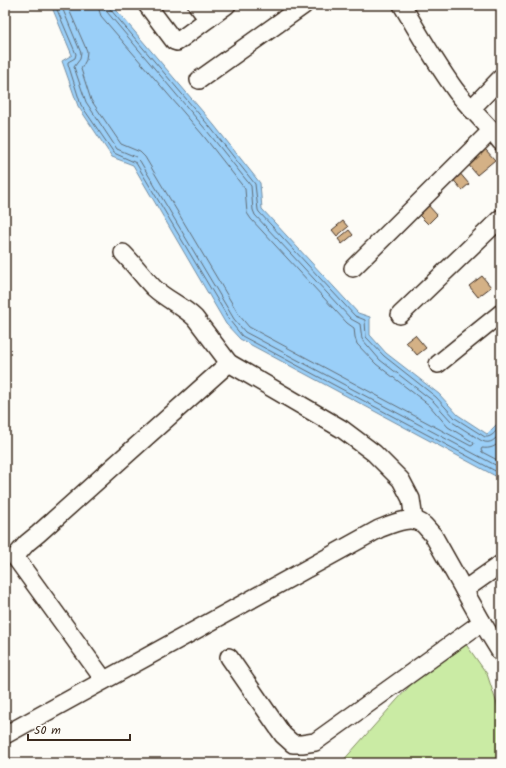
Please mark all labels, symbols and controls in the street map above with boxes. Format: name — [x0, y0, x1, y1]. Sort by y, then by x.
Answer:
scale bar — [28, 716, 130, 742]
text: 50 m — [34, 721, 61, 740]

